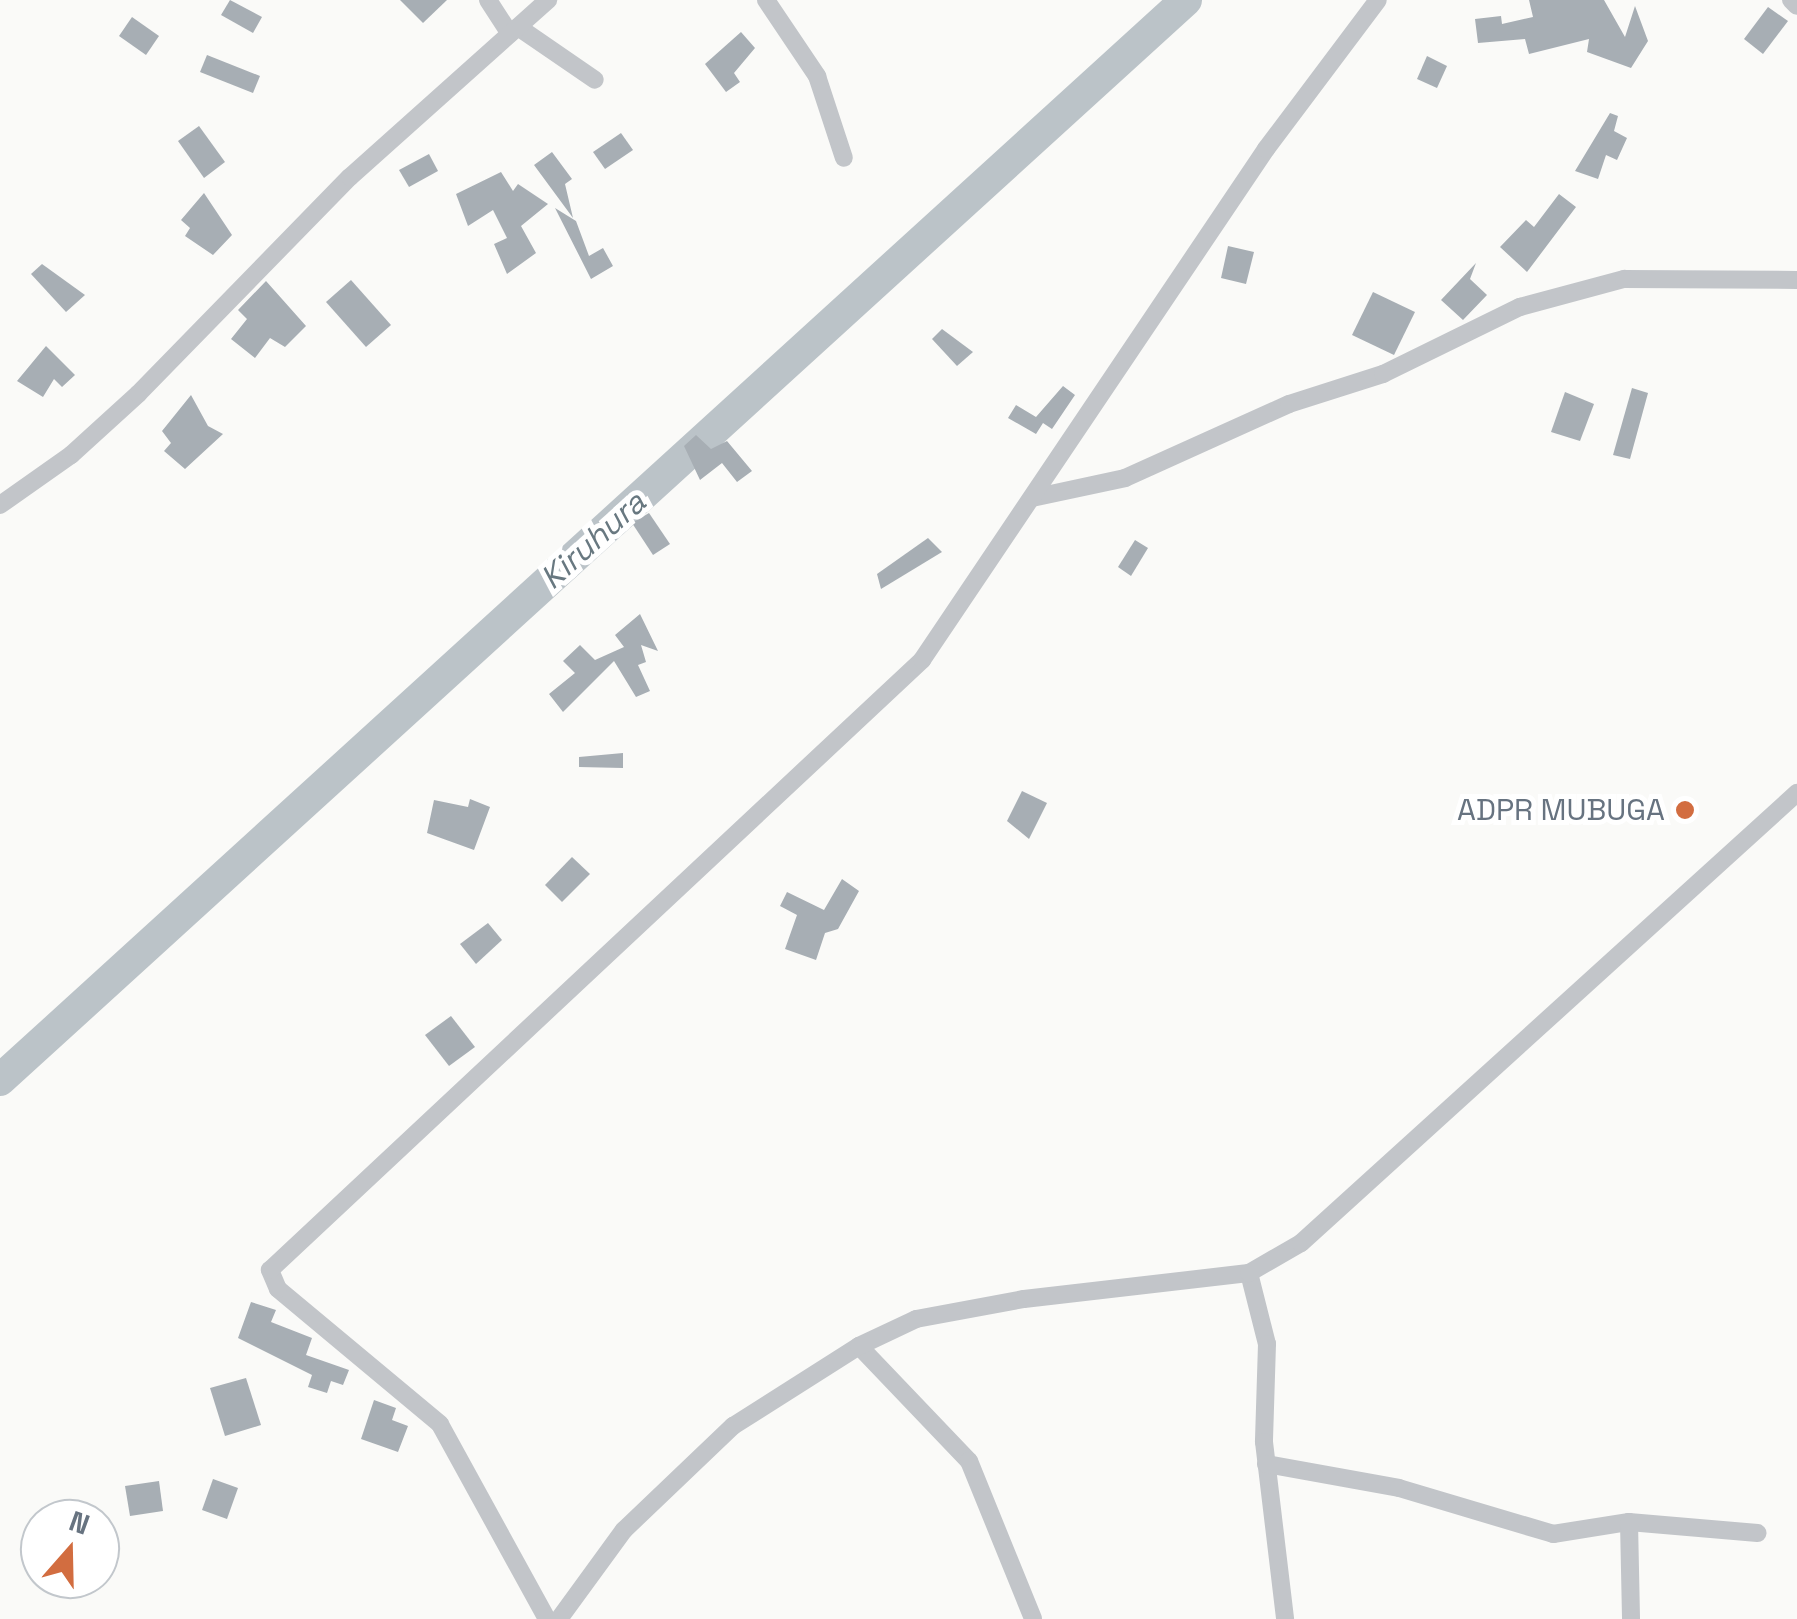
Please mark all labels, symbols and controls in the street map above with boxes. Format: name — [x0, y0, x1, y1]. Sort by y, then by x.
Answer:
water label: Kiruhura — [533, 483, 653, 597]
place label: ADPR MUBUGA — [1457, 792, 1665, 828]
marker: ADPR MUBUGA — [1674, 799, 1696, 821]
north arrow — [20, 1499, 120, 1599]
text: N — [65, 1503, 95, 1543]

